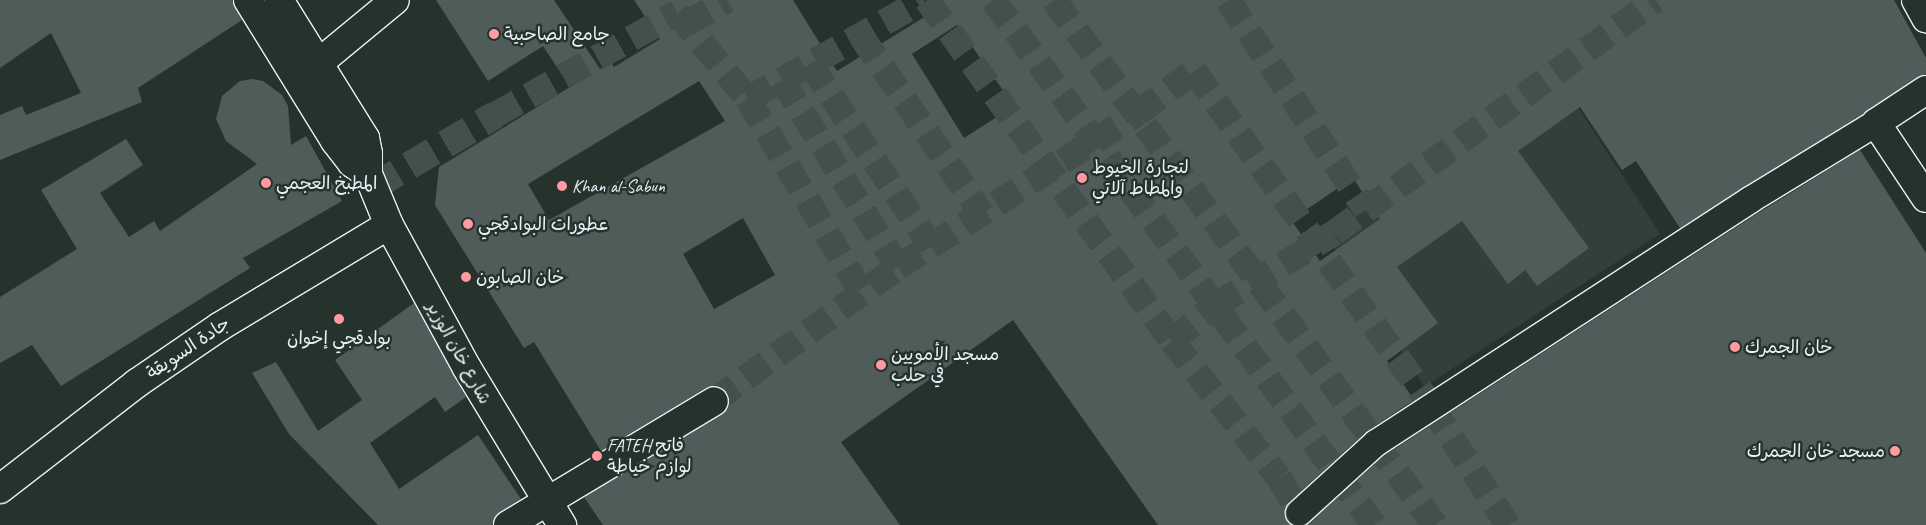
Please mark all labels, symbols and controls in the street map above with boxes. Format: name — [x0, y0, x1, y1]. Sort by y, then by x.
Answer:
place label: جامع الصاحبية — [504, 23, 610, 45]
marker: جامع الصاحبية — [488, 28, 500, 40]
place label: لتجارة الخيوط والمطاط آلاتي — [1092, 157, 1189, 200]
place label: المطبخ العجمي — [276, 172, 377, 194]
marker: لتجارة الخيوط والمطاط آلاتي — [1076, 172, 1088, 184]
place label: Khan al-Sabun — [572, 175, 666, 197]
marker: المطبخ العجمي — [260, 177, 272, 189]
marker: Khan al-Sabun — [556, 180, 568, 192]
place label: عطورات البوادقجي — [478, 213, 609, 235]
marker: عطورات البوادقجي — [462, 218, 474, 230]
place label: خان الصابون — [476, 266, 564, 288]
marker: خان الصابون — [460, 271, 472, 283]
street label: شارع خان الوزير — [422, 298, 496, 408]
street label: جادة السويقة — [142, 312, 234, 384]
marker: بوادقجي إخوان — [333, 313, 345, 325]
place label: بوادقجي إخوان — [287, 327, 391, 349]
place label: خان الجمرك — [1745, 336, 1833, 358]
marker: خان الجمرك — [1729, 341, 1741, 353]
place label: مسجد الأمويين في حلب — [891, 344, 999, 386]
marker: مسجد الأمويين في حلب — [875, 359, 887, 371]
place label: FATEH فاتح لوازم خياطة — [607, 435, 691, 478]
place label: مسجد خان الجمرك — [1747, 440, 1885, 462]
marker: مسجد خان الجمرك — [1889, 445, 1901, 457]
marker: FATEH فاتح لوازم خياطة — [591, 450, 603, 462]

